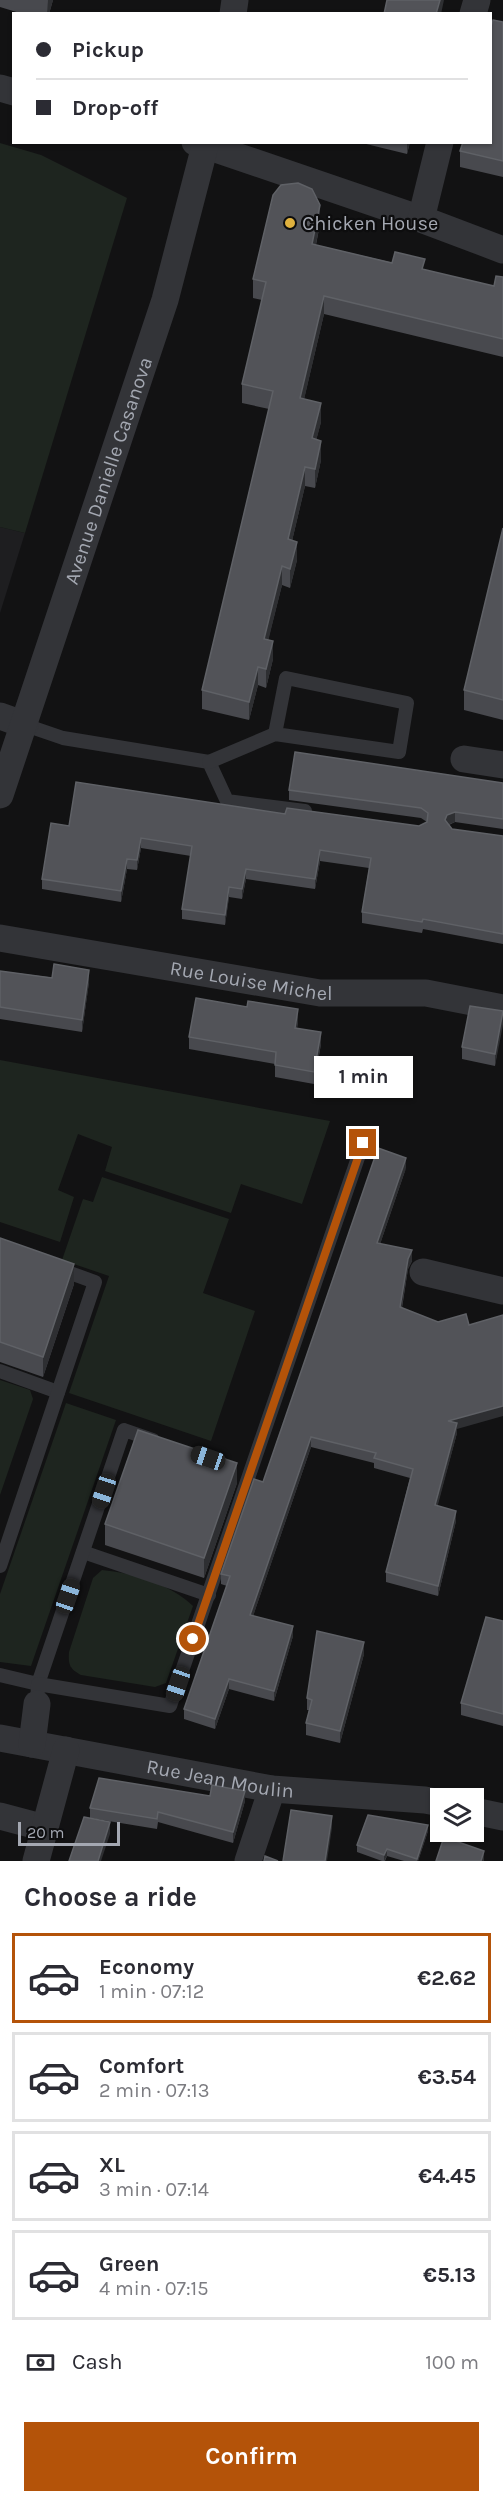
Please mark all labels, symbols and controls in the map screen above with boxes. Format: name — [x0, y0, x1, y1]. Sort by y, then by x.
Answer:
text: Pickup — [72, 37, 144, 63]
text: Drop-off — [72, 95, 158, 121]
place label: Chicken House — [302, 212, 438, 235]
marker: Chicken House — [283, 216, 297, 230]
street label: Avenue Danielle Casanova — [60, 354, 157, 587]
street label: Rue Louise Michel — [168, 956, 333, 1005]
callout: 1 min — [314, 1056, 412, 1098]
text: 1 min — [338, 1065, 389, 1088]
route end — [349, 1129, 376, 1156]
car — [188, 1444, 228, 1472]
car — [90, 1471, 118, 1511]
car — [54, 1576, 82, 1616]
route start — [179, 1625, 206, 1652]
car — [164, 1664, 192, 1704]
street label: Rue Jean Moulin — [145, 1754, 295, 1802]
map controls — [430, 1788, 484, 1842]
button: layers — [430, 1788, 484, 1842]
scale bar — [18, 1819, 120, 1846]
text: 20 m — [27, 1823, 65, 1842]
text: Choose a ride — [24, 1881, 197, 1913]
icon: car — [27, 1951, 81, 2005]
text: Economy — [99, 1954, 194, 1980]
text: €2.62 — [417, 1965, 476, 1991]
text: 1 min · 07:12 — [99, 1980, 204, 2003]
icon: car — [27, 2050, 81, 2104]
text: Comfort — [99, 2053, 184, 2079]
text: €3.54 — [418, 2064, 476, 2090]
text: 2 min · 07:13 — [99, 2079, 209, 2102]
icon: car — [27, 2149, 81, 2203]
text: XL — [99, 2152, 125, 2178]
text: €4.45 — [418, 2163, 476, 2189]
text: 3 min · 07:14 — [99, 2178, 209, 2201]
icon: car — [27, 2248, 81, 2302]
text: Green — [99, 2251, 160, 2277]
text: €5.13 — [423, 2262, 476, 2288]
text: 4 min · 07:15 — [99, 2277, 209, 2300]
icon: cash — [24, 2346, 57, 2379]
text: Cash — [72, 2349, 122, 2375]
text: 100 m — [425, 2351, 479, 2374]
button: Confirm — [24, 2422, 479, 2491]

